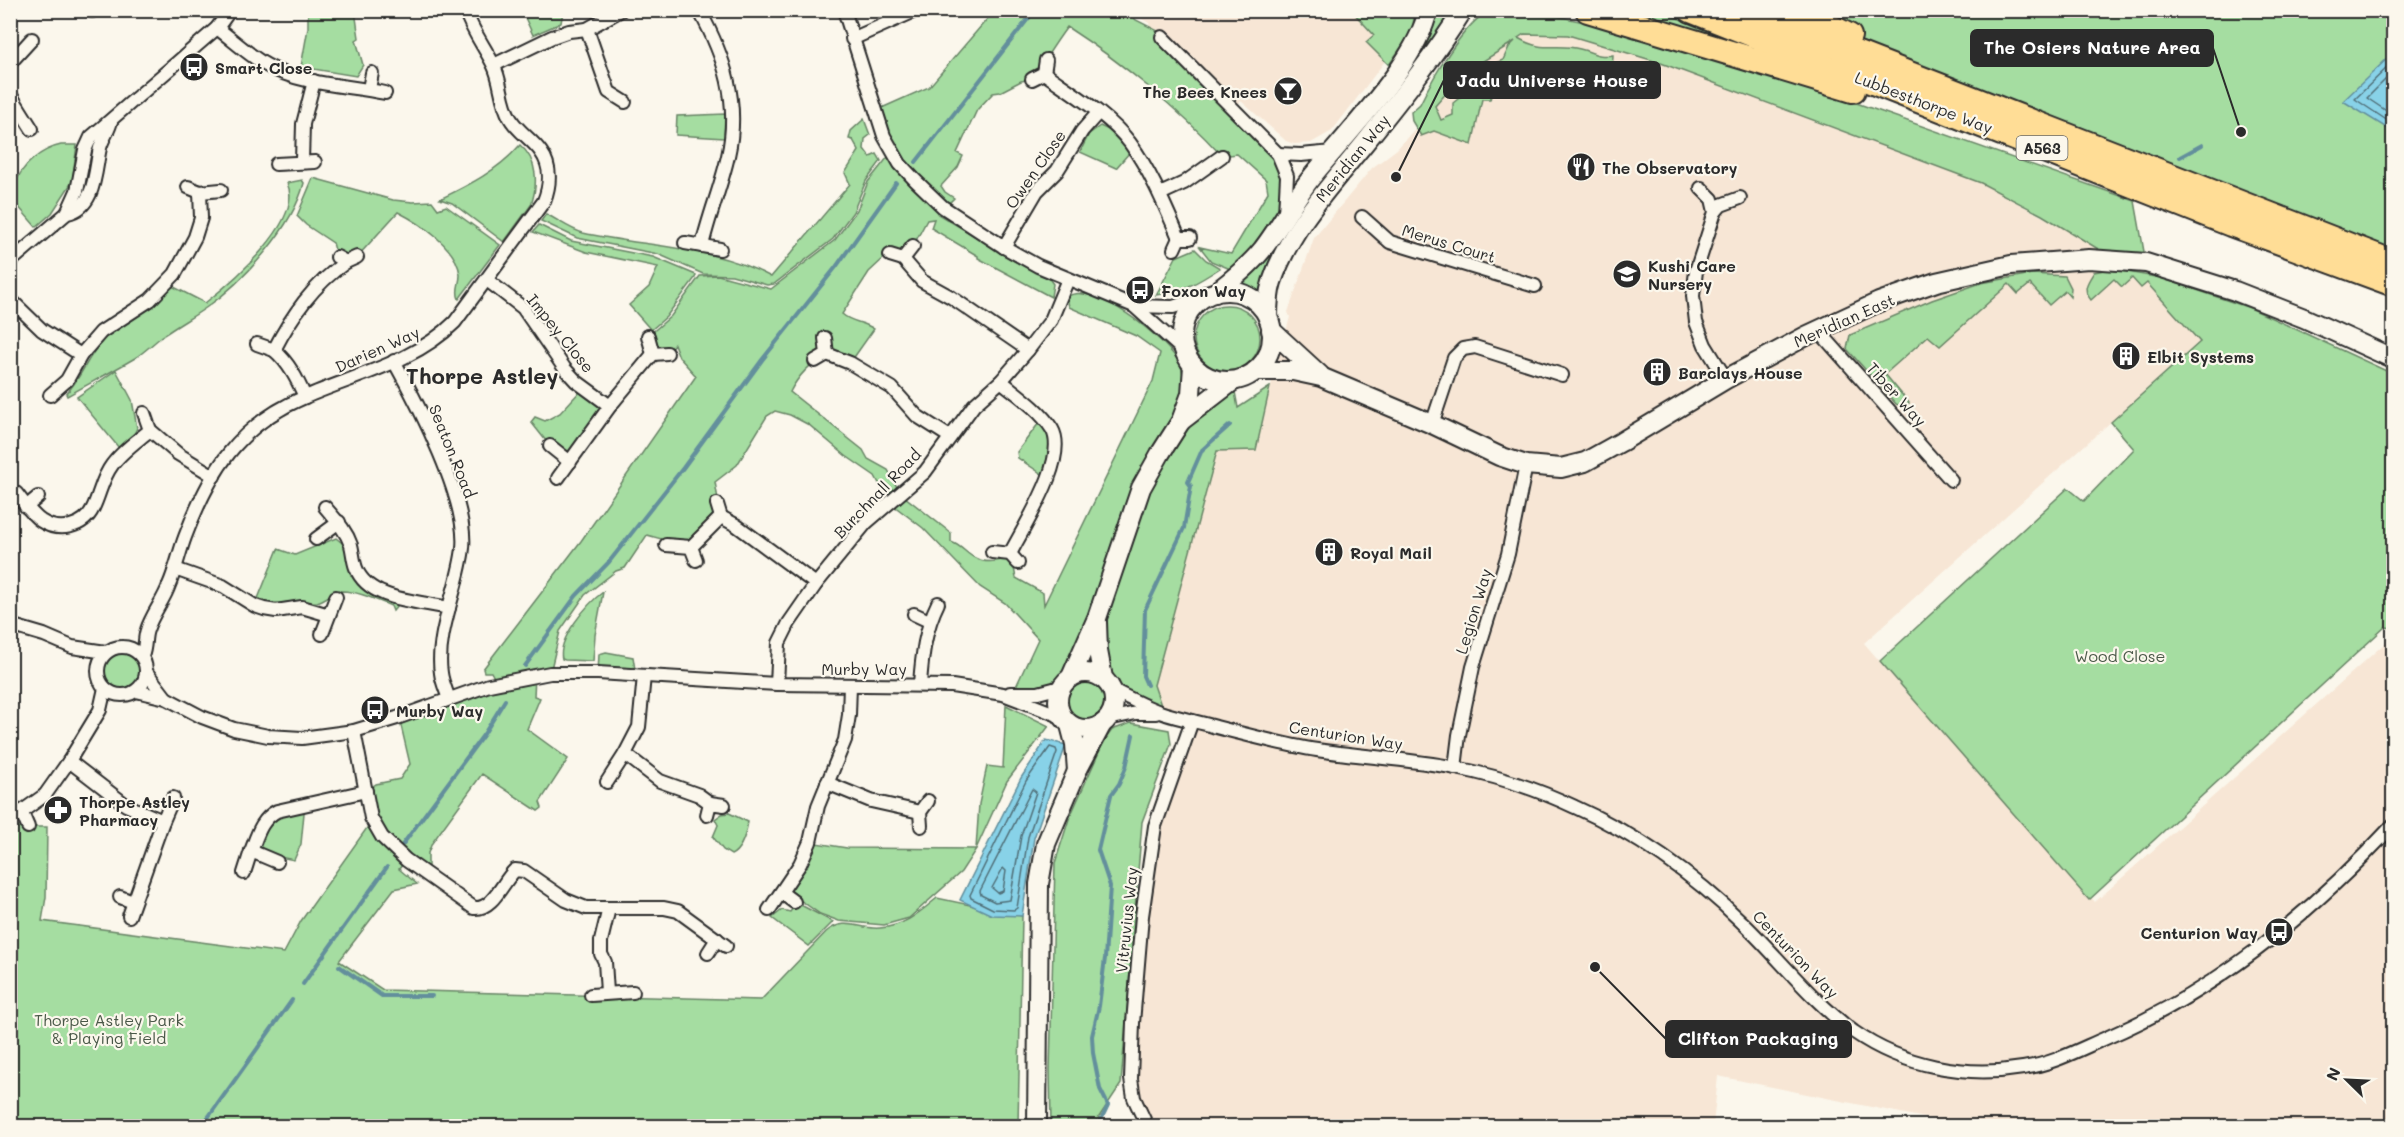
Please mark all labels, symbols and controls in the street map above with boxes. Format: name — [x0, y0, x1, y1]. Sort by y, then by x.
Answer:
callout: The Osiers Nature Area — [1971, 30, 2213, 66]
text: The Osiers Nature Area — [1983, 35, 2201, 59]
bus stop icon: Smart Close — [178, 51, 210, 83]
place label: Smart Close — [215, 57, 312, 78]
callout: Jadu Universe House — [1444, 62, 1660, 98]
street label: Lubbesthorpe Way — [1852, 66, 1996, 138]
text: Jadu Universe House — [1456, 68, 1648, 92]
bar icon: The Bees Knees — [1272, 75, 1304, 107]
place label: The Bees Knees — [1142, 81, 1267, 102]
street label: Meridian Way — [1310, 110, 1394, 206]
street label: Owen Close — [1000, 125, 1070, 213]
road number: A563 — [2016, 136, 2068, 160]
restaurant icon: The Observatory — [1565, 151, 1597, 183]
place label: The Observatory — [1602, 157, 1738, 178]
street label: Merus Court — [1400, 219, 1498, 267]
place label: Kushi Care Nursery — [1648, 255, 1736, 294]
school or university icon: Kushi Care Nursery — [1611, 258, 1643, 290]
bus stop icon: Foxon Way — [1124, 274, 1156, 306]
place label: Foxon Way — [1161, 280, 1246, 301]
street label: Meridian East — [1790, 288, 1898, 352]
street label: Impey Close — [523, 289, 599, 377]
street label: Darien Way — [332, 321, 422, 377]
building icon: Elbit Systems — [2110, 340, 2142, 372]
place label: Elbit Systems — [2147, 346, 2254, 367]
building icon: Barclays House — [1641, 356, 1673, 388]
street label: Tiber Way — [1863, 357, 1931, 431]
district label: Thorpe Astley — [406, 361, 558, 390]
place label: Barclays House — [1678, 362, 1803, 383]
street label: Seaton Road — [425, 401, 481, 501]
street label: Burchnall Road — [829, 444, 925, 542]
building icon: Royal Mail — [1313, 536, 1345, 568]
place label: Royal Mail — [1350, 542, 1432, 563]
street label: Legion Way — [1450, 566, 1496, 656]
park label: Wood Close — [2075, 645, 2165, 666]
street label: Murby Way — [821, 658, 907, 679]
bus stop icon: Murby Way — [359, 694, 391, 726]
place label: Murby Way — [396, 700, 484, 721]
street label: Centurion Way — [1288, 716, 1404, 754]
place label: Thorpe Astley Pharmacy — [79, 791, 190, 830]
pharmacy icon: Thorpe Astley Pharmacy — [42, 794, 74, 826]
street label: Vitruvius Way — [1110, 866, 1142, 974]
street label: Centurion Way — [1749, 905, 1843, 1003]
bus stop icon: Centurion Way — [2263, 916, 2295, 948]
place label: Centurion Way — [2141, 922, 2258, 943]
park label: Thorpe Astley Park & Playing Field — [34, 1009, 184, 1048]
callout: Clifton Packaging — [1666, 1021, 1851, 1057]
text: Clifton Packaging — [1678, 1026, 1838, 1050]
north arrow — [2317, 1050, 2377, 1110]
text: N — [2321, 1064, 2345, 1084]

